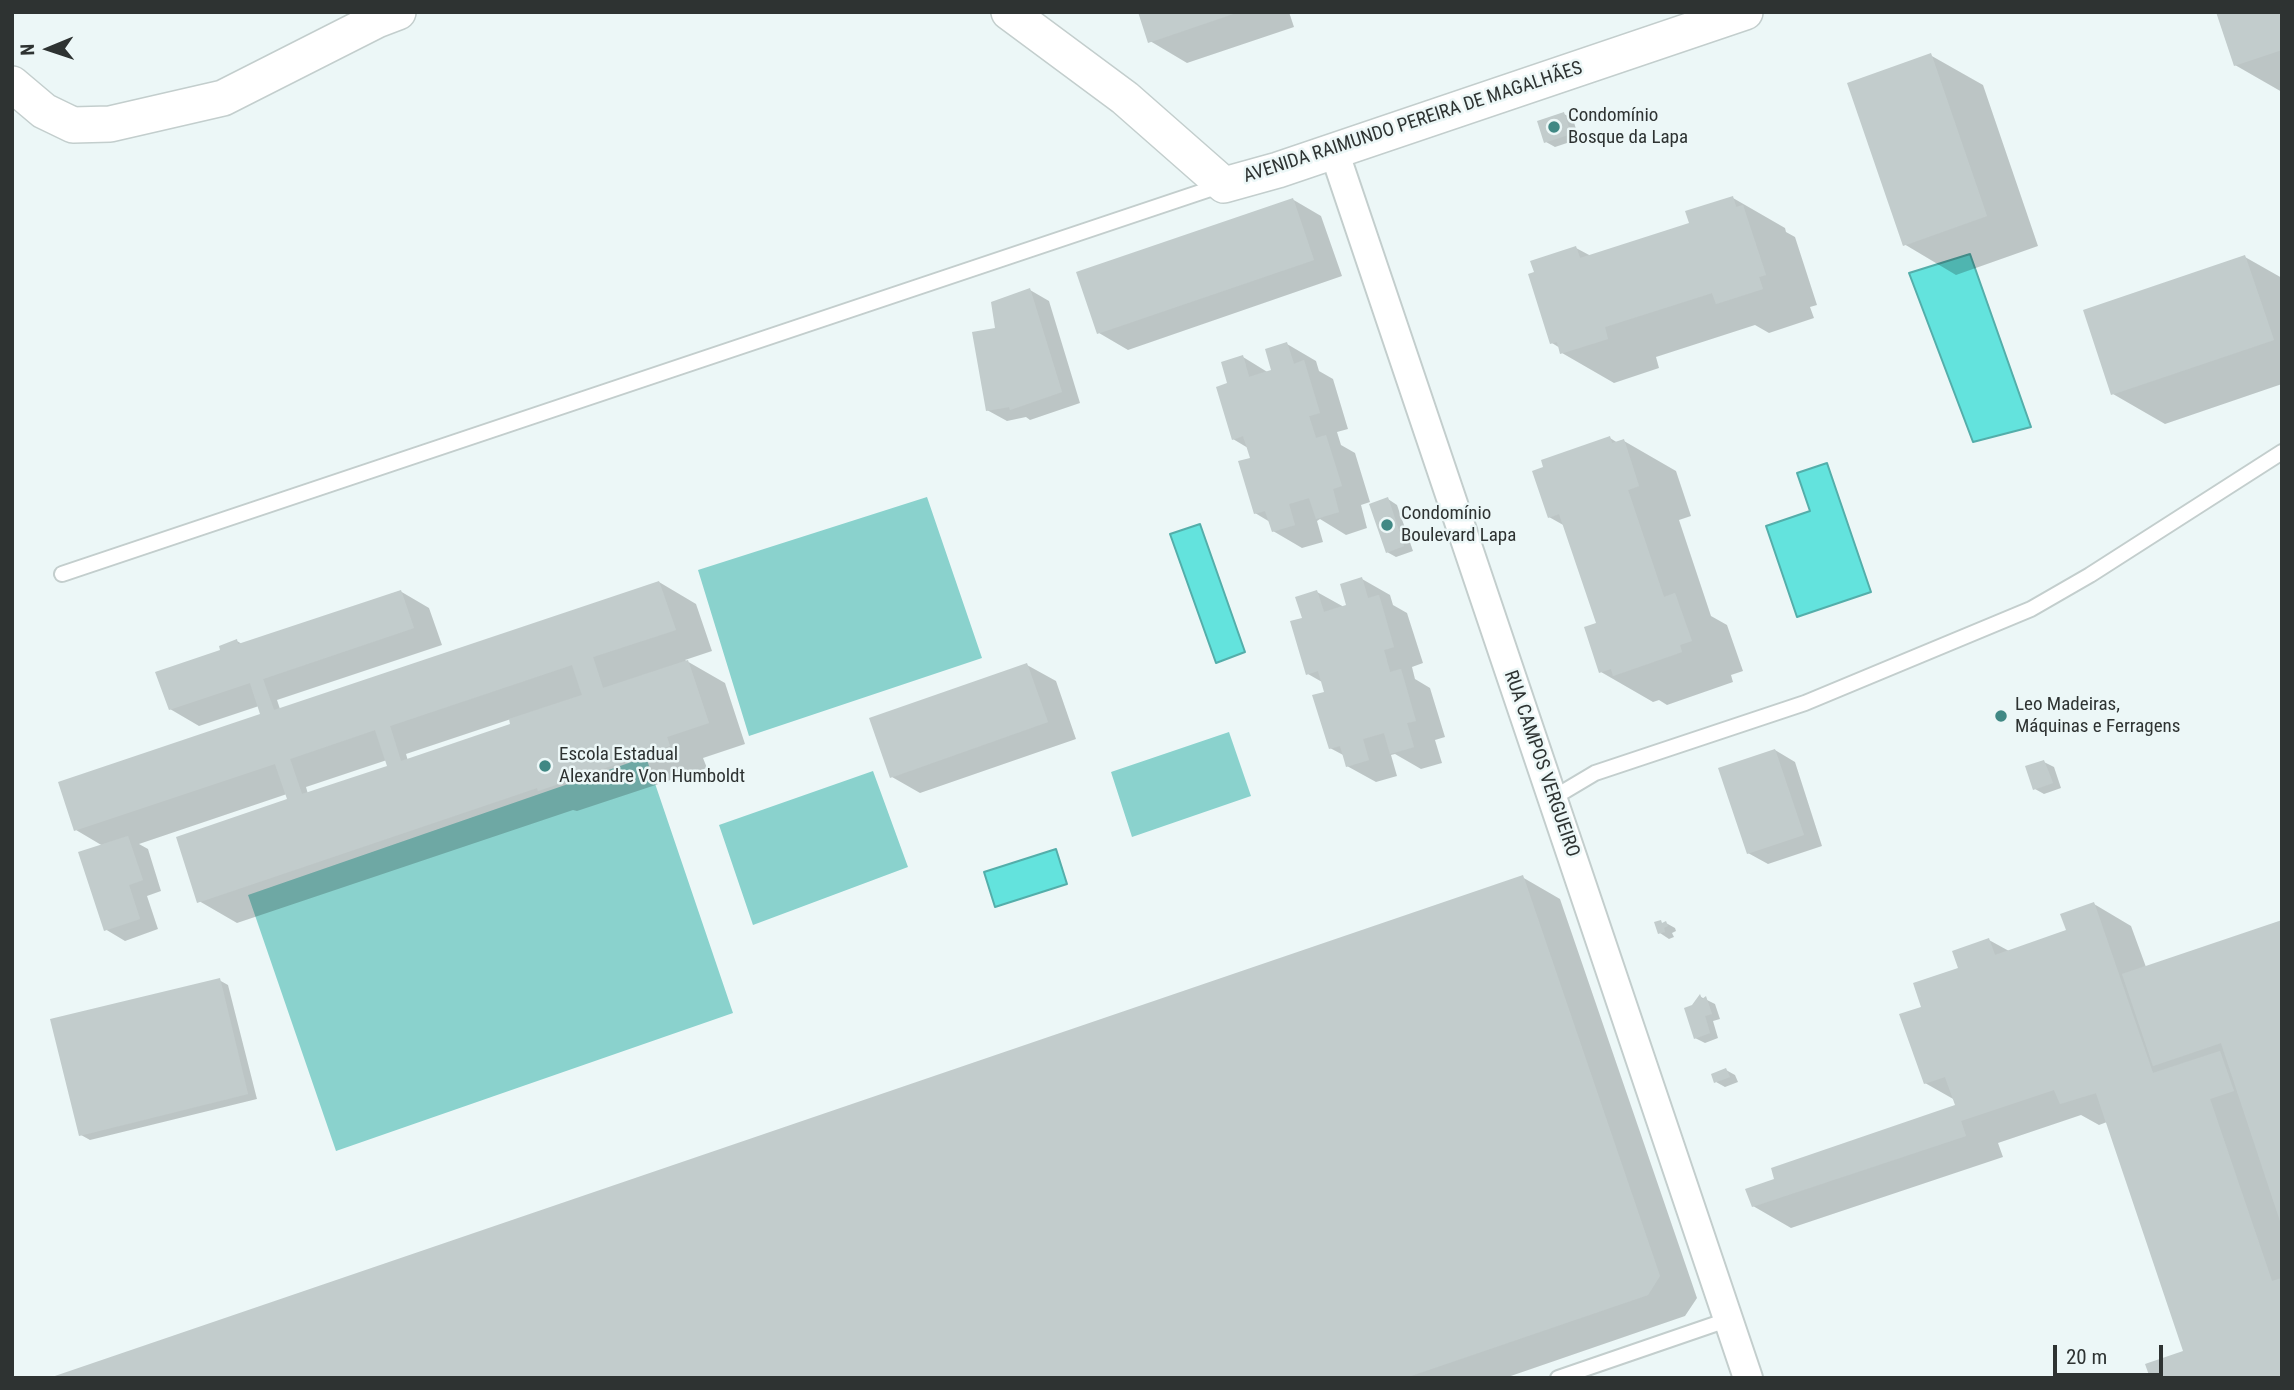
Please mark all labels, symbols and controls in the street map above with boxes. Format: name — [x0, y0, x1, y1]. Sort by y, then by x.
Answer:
north arrow — [14, 14, 84, 84]
text: N — [16, 44, 39, 56]
street label: AVENIDA RAIMUNDO PEREIRA DE MAGALHÃES — [1241, 57, 1585, 189]
place label: Condomínio Bosque da Lapa — [1568, 105, 1688, 149]
marker: Condomínio Bosque da Lapa — [1546, 119, 1562, 135]
place label: Condomínio Boulevard Lapa — [1401, 503, 1516, 547]
marker: Condomínio Boulevard Lapa — [1379, 517, 1395, 533]
street label: RUA CAMPOS VERGUEIRO — [1498, 668, 1584, 860]
place label: Leo Madeiras, Máquinas e Ferragens — [2015, 694, 2180, 738]
marker: Leo Madeiras, Máquinas e Ferragens — [1993, 708, 2009, 724]
place label: Escola Estadual Alexandre Von Humboldt — [559, 744, 745, 788]
marker: Escola Estadual Alexandre Von Humboldt — [537, 758, 553, 774]
scale bar — [2056, 1330, 2166, 1374]
text: 20 m — [2066, 1345, 2107, 1369]

